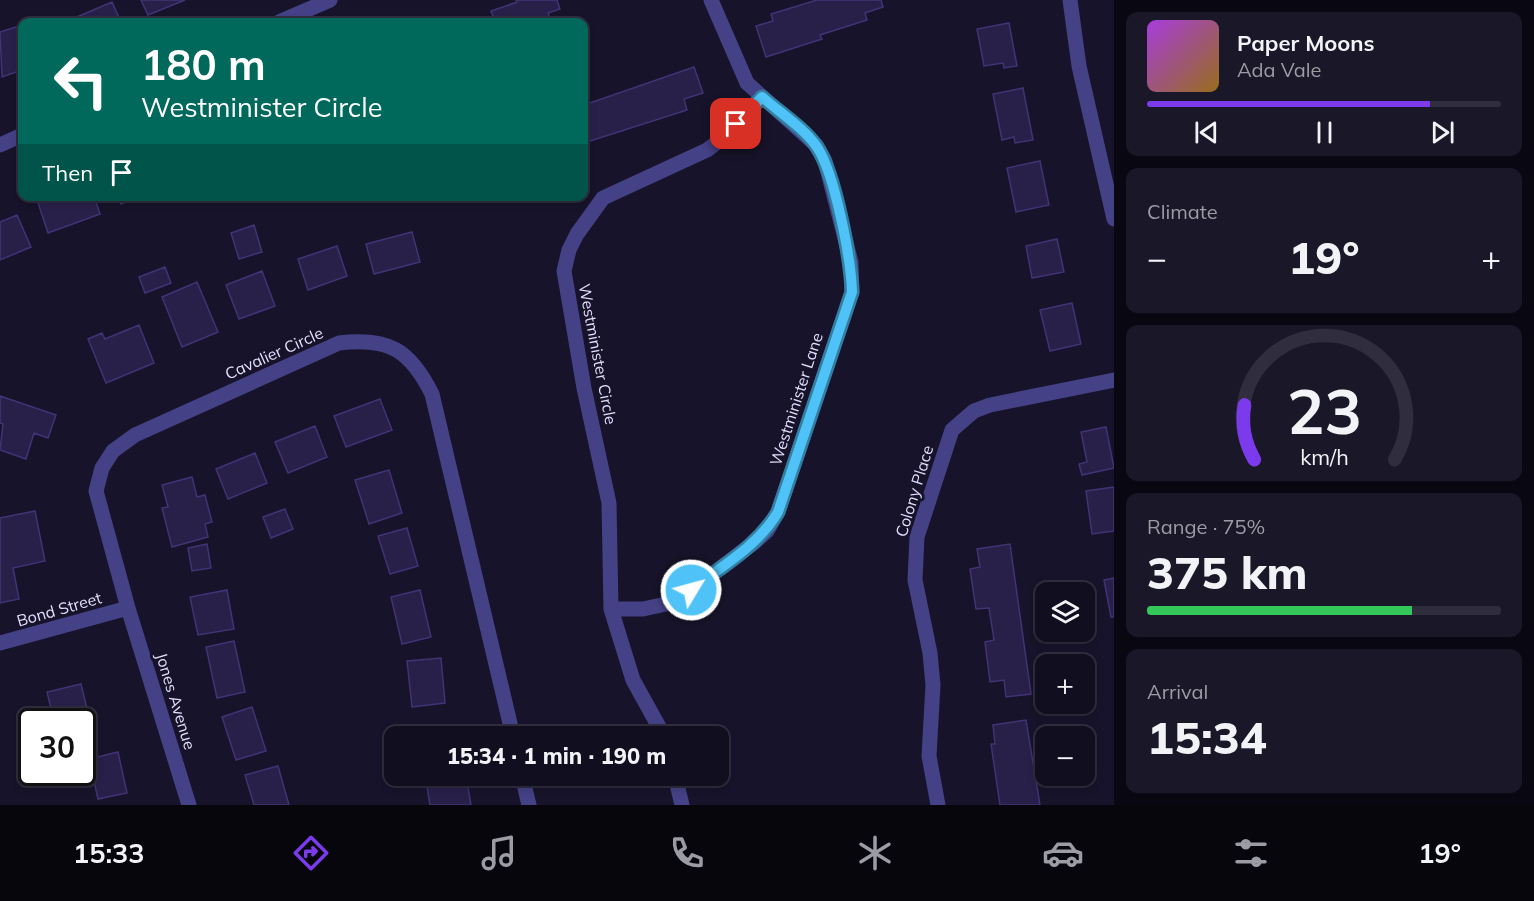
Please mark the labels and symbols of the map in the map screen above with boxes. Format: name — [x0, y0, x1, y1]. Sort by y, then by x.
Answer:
pin — [710, 98, 761, 149]
street label: Westminister Circle — [575, 282, 621, 426]
street label: Cavalier Circle — [222, 322, 326, 384]
street label: Westminister Lane — [765, 330, 827, 468]
street label: Colony Place — [891, 443, 937, 539]
position arrow — [659, 558, 723, 622]
street label: Bond Street — [14, 587, 104, 631]
street label: Jones Avenue — [152, 650, 200, 752]
speed limit sign: 30 — [18, 708, 96, 786]

